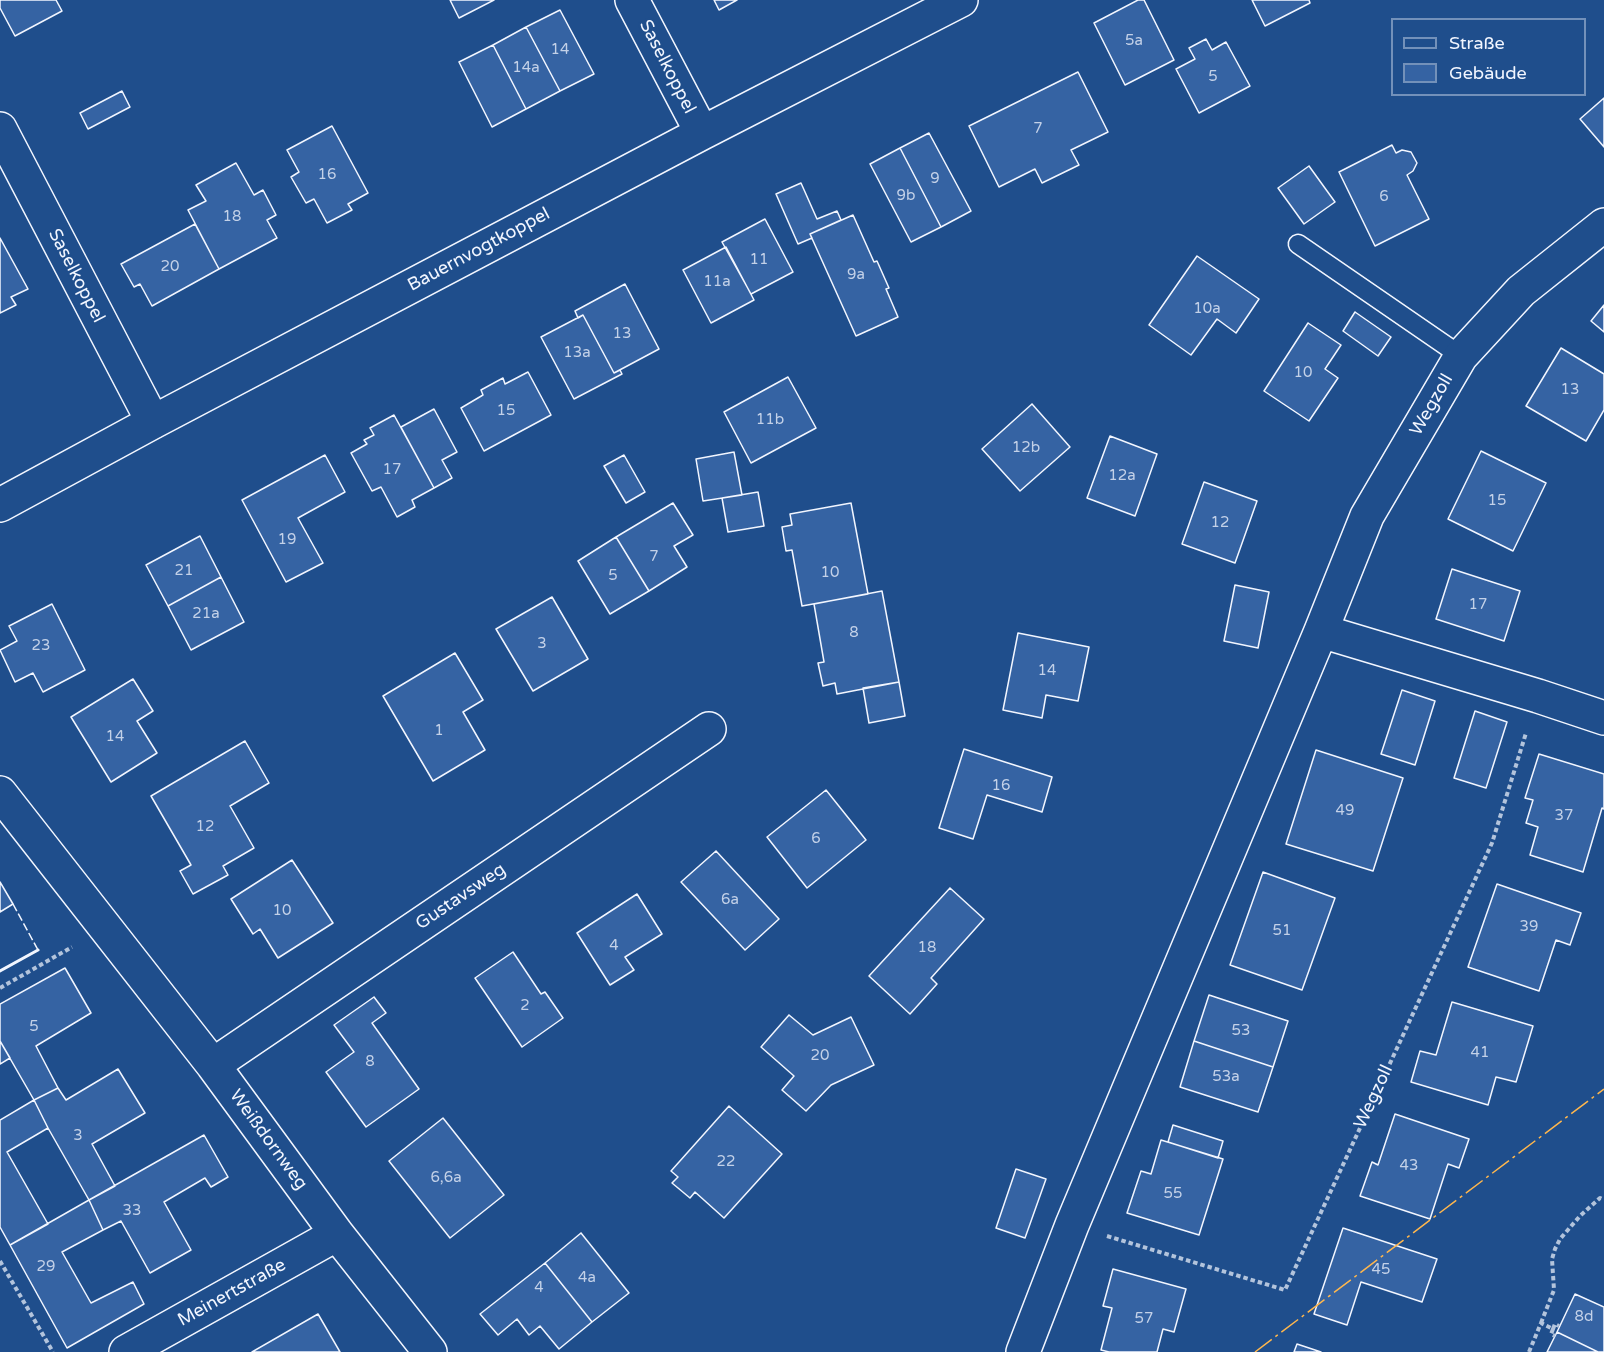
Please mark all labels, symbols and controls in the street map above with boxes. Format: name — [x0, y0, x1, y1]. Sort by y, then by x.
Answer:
street label: Saselkoppel — [634, 16, 700, 118]
legend — [1391, 18, 1586, 96]
house number: 5a — [1125, 32, 1143, 50]
text: Straße — [1449, 32, 1505, 54]
house number: 14 — [551, 41, 569, 59]
house number: 14a — [512, 59, 540, 77]
text: Gebäude — [1449, 62, 1527, 84]
house number: 5 — [1208, 68, 1218, 86]
house number: 7 — [1033, 120, 1043, 138]
house number: 16 — [318, 166, 336, 184]
house number: 9 — [930, 170, 940, 188]
house number: 9b — [897, 187, 915, 205]
house number: 6 — [1379, 188, 1389, 206]
street label: Bauernvogtkoppel — [404, 203, 554, 297]
house number: 18 — [223, 208, 241, 226]
street label: Saselkoppel — [43, 225, 109, 327]
house number: 11 — [750, 251, 768, 269]
house number: 20 — [161, 258, 179, 276]
house number: 9a — [847, 266, 865, 284]
house number: 11a — [703, 273, 731, 291]
house number: 10a — [1193, 300, 1221, 318]
house number: 13 — [613, 325, 631, 343]
house number: 13a — [563, 344, 591, 362]
house number: 10 — [1294, 364, 1312, 382]
street label: Wegzoll — [1406, 370, 1458, 440]
house number: 13 — [1561, 381, 1579, 399]
house number: 15 — [497, 402, 515, 420]
house number: 11b — [756, 411, 784, 429]
house number: 12b — [1012, 439, 1040, 457]
house number: 17 — [383, 461, 401, 479]
house number: 12a — [1108, 467, 1136, 485]
house number: 15 — [1488, 492, 1506, 510]
house number: 12 — [1211, 514, 1229, 532]
house number: 19 — [278, 531, 296, 549]
house number: 7 — [649, 548, 659, 566]
house number: 21 — [175, 562, 193, 580]
house number: 10 — [821, 564, 839, 582]
house number: 5 — [608, 567, 618, 585]
house number: 17 — [1469, 596, 1487, 614]
house number: 21a — [192, 605, 220, 623]
house number: 8 — [849, 624, 859, 642]
house number: 3 — [537, 635, 547, 653]
house number: 23 — [32, 637, 50, 655]
house number: 14 — [1038, 662, 1056, 680]
house number: 1 — [434, 722, 444, 740]
house number: 14 — [106, 728, 124, 746]
house number: 16 — [992, 777, 1010, 795]
house number: 49 — [1336, 802, 1354, 820]
house number: 37 — [1555, 807, 1573, 825]
house number: 12 — [196, 818, 214, 836]
house number: 6 — [811, 830, 821, 848]
street label: Gustavsweg — [412, 859, 510, 935]
house number: 6a — [721, 891, 739, 909]
house number: 10 — [273, 902, 291, 920]
house number: 39 — [1520, 918, 1538, 936]
house number: 51 — [1273, 922, 1291, 940]
house number: 4 — [609, 937, 619, 955]
house number: 18 — [918, 939, 936, 957]
house number: 2 — [520, 997, 530, 1015]
house number: 5 — [29, 1018, 39, 1036]
house number: 53 — [1232, 1022, 1250, 1040]
house number: 41 — [1471, 1044, 1489, 1062]
house number: 20 — [811, 1047, 829, 1065]
house number: 8 — [365, 1053, 375, 1071]
street label: Wegzoll — [1350, 1062, 1398, 1132]
house number: 53a — [1212, 1068, 1240, 1086]
street label: Weißdornweg — [224, 1086, 312, 1194]
house number: 3 — [73, 1127, 83, 1145]
house number: 22 — [717, 1153, 735, 1171]
house number: 43 — [1400, 1157, 1418, 1175]
house number: 6,6a — [430, 1169, 462, 1187]
house number: 55 — [1164, 1185, 1182, 1203]
house number: 33 — [123, 1202, 141, 1220]
street label: Meinertstraße — [174, 1254, 290, 1332]
house number: 29 — [37, 1258, 55, 1276]
house number: 45 — [1372, 1261, 1390, 1279]
house number: 4a — [578, 1269, 596, 1287]
house number: 4 — [534, 1279, 544, 1297]
house number: 8d — [1575, 1308, 1593, 1326]
house number: 57 — [1135, 1310, 1153, 1328]

